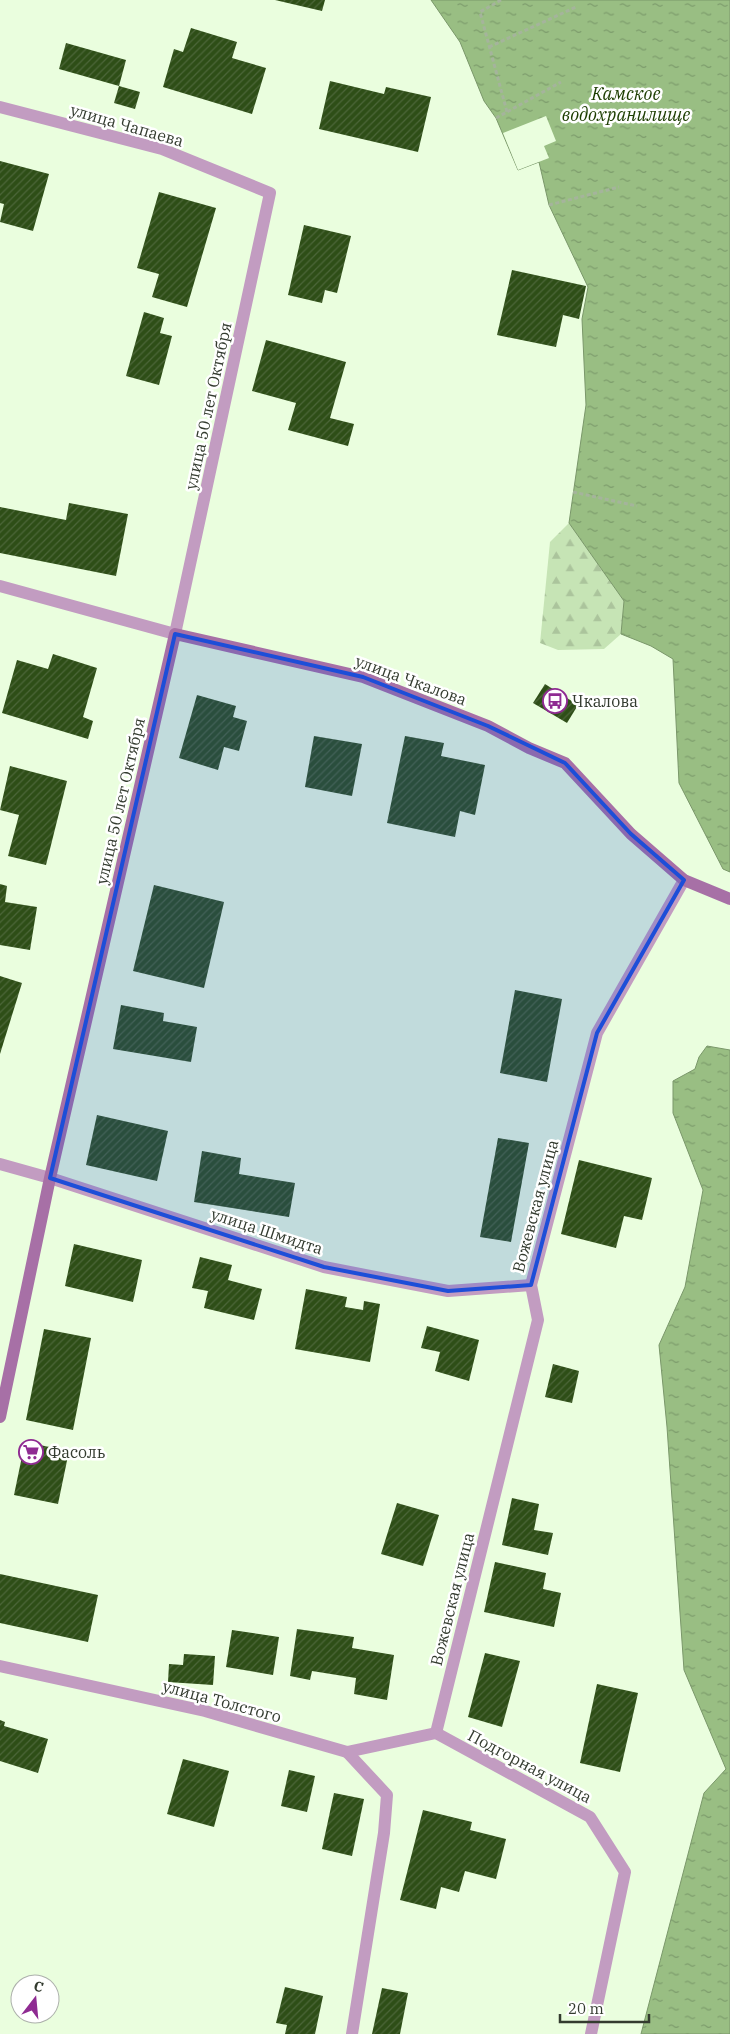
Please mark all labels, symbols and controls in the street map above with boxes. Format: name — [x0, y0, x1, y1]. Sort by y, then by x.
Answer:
water label: Камское водохранилище — [562, 82, 690, 126]
street label: улица Чапаева — [68, 99, 186, 151]
street label: улица 50 лет Октября — [180, 320, 236, 492]
street label: улица Чкалова — [353, 651, 470, 710]
bus stop icon: Чкалова — [542, 688, 568, 714]
place label: Чкалова — [572, 691, 638, 711]
street label: улица 50 лет Октября — [91, 716, 149, 886]
street label: Вожевская улица — [508, 1137, 562, 1274]
street label: улица Шмидта — [208, 1203, 326, 1259]
supermarket icon: Фасоль — [18, 1439, 44, 1465]
place label: Фасоль — [48, 1442, 106, 1462]
street label: Вожевская улица — [426, 1530, 478, 1668]
street label: улица Толстого — [161, 1676, 283, 1726]
street label: Подгорная улица — [465, 1725, 596, 1807]
north arrow — [10, 1974, 60, 2024]
text: С — [32, 1977, 46, 1996]
scale bar — [560, 1992, 649, 2024]
text: 20 m — [568, 1999, 604, 2018]

